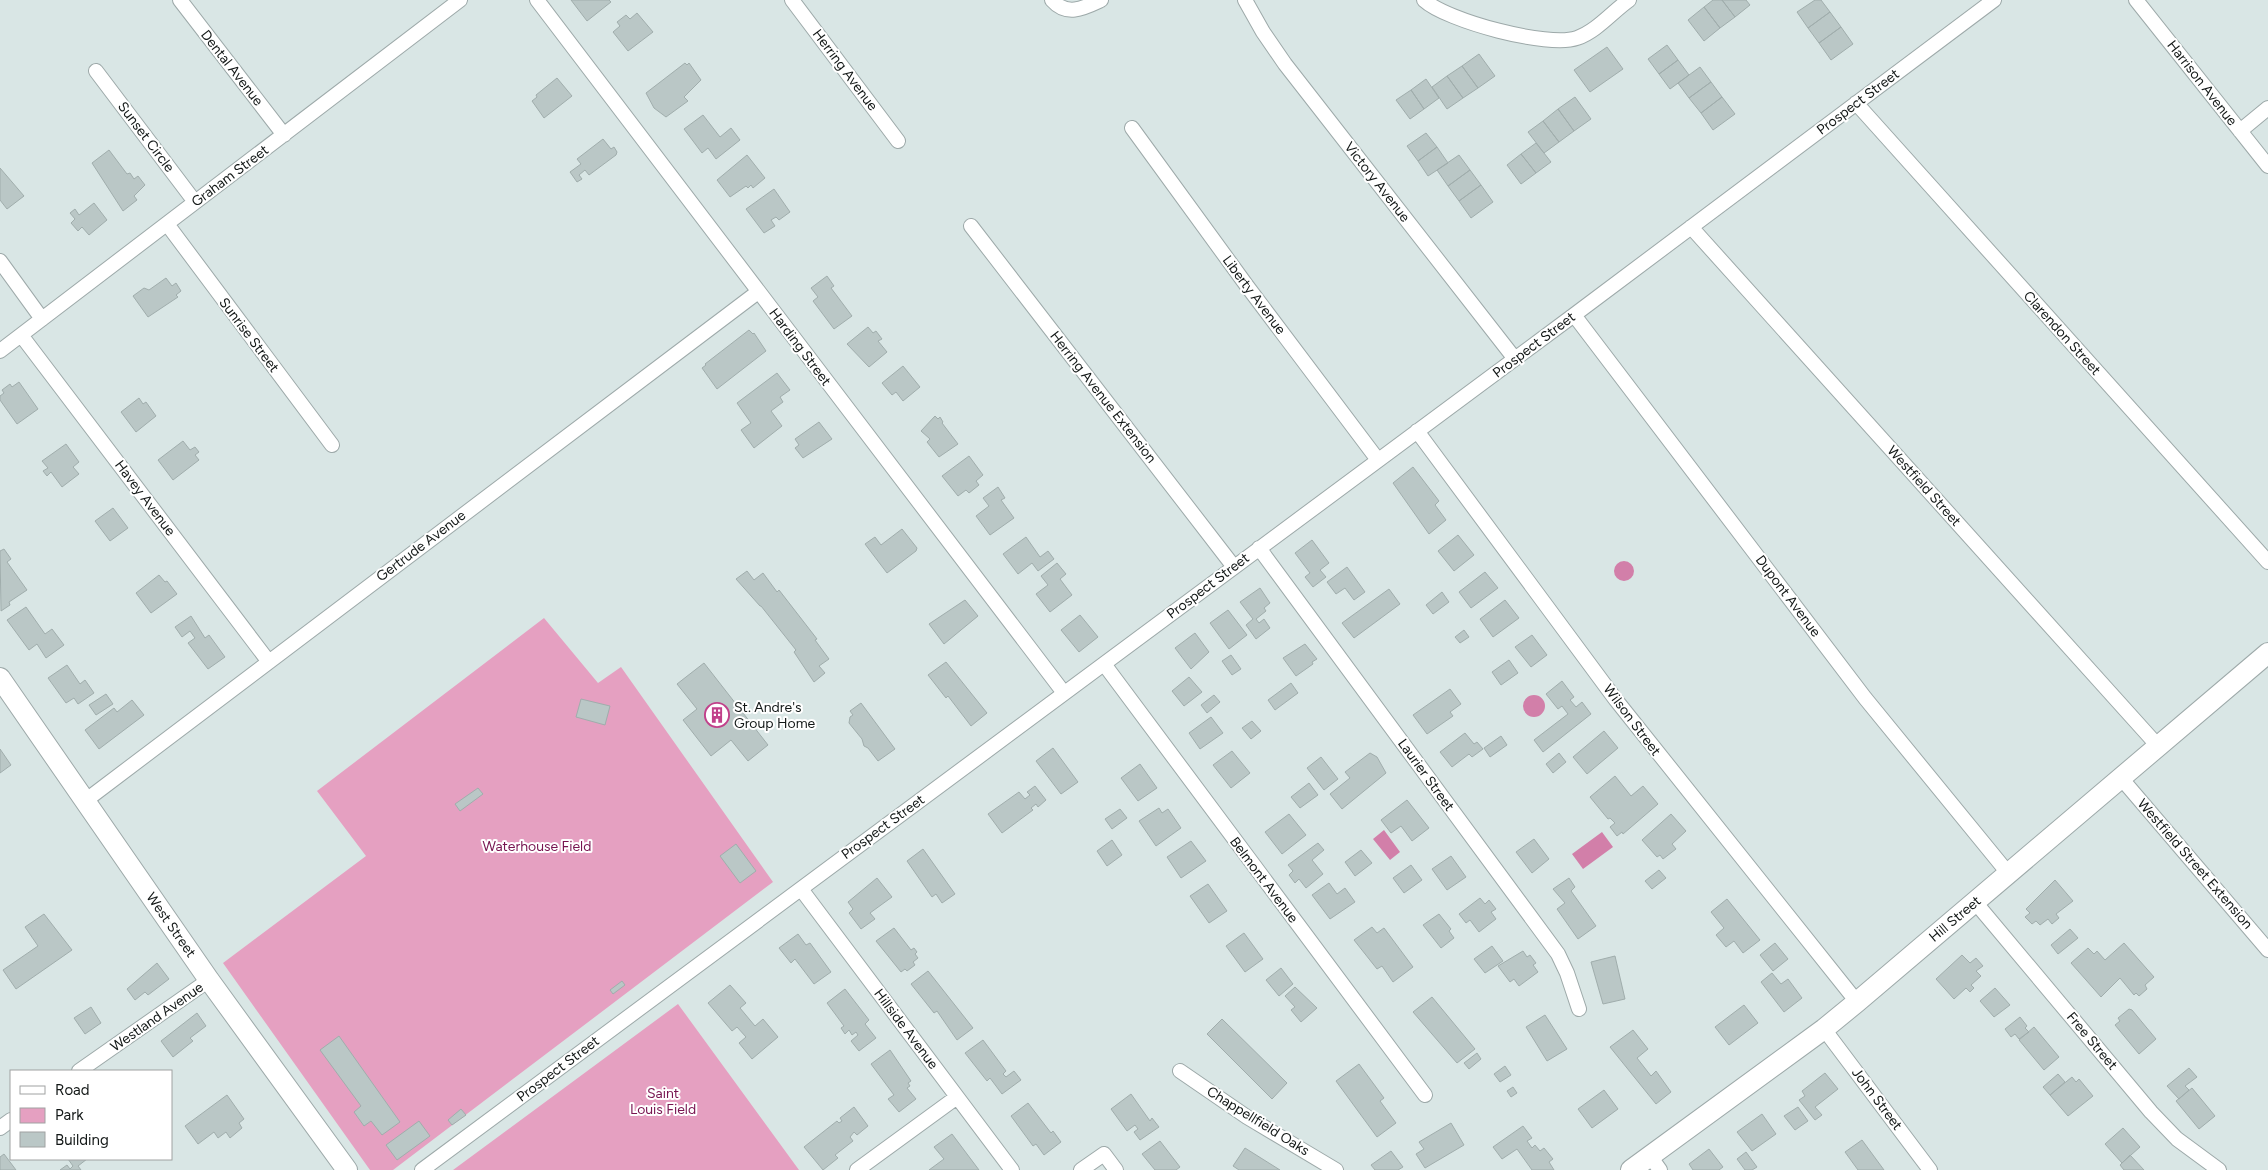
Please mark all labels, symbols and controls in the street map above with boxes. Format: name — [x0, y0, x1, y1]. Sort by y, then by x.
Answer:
street label: Herring Avenue — [809, 26, 881, 114]
street label: Dental Avenue — [197, 27, 267, 110]
street label: Harrison Avenue — [2163, 37, 2241, 129]
street label: Prospect Street — [1813, 65, 1903, 139]
street label: Sunset Circle — [114, 99, 178, 176]
street label: Victory Avenue — [1341, 139, 1414, 226]
street label: Graham Street — [188, 142, 272, 210]
street label: Liberty Avenue — [1219, 252, 1289, 338]
street label: Clarendon Street — [2020, 287, 2104, 379]
street label: Sunrise Street — [215, 294, 283, 376]
street label: Harding Street — [765, 305, 835, 389]
street label: Prospect Street — [1489, 308, 1579, 382]
street label: Herring Avenue Extension — [1046, 328, 1160, 466]
street label: Westfield Street — [1883, 442, 1965, 530]
street label: Havey Avenue — [111, 457, 179, 539]
street label: Gertrude Avenue — [373, 507, 469, 585]
street label: Prospect Street — [1163, 549, 1253, 623]
street label: Dupont Avenue — [1752, 552, 1824, 640]
street label: Wilson Street — [1600, 681, 1664, 759]
place label: St. Andre's Group Home — [734, 699, 816, 732]
building icon: St. Andre's Group Home — [704, 702, 730, 728]
street label: Laurier Street — [1394, 736, 1458, 814]
street label: Prospect Street — [838, 791, 928, 863]
street label: Westfield Street Extension — [2134, 795, 2256, 933]
street label: Belmont Avenue — [1226, 834, 1302, 927]
park label: Waterhouse Field — [483, 838, 591, 855]
street label: West Street — [143, 889, 199, 961]
street label: Hill Street — [1926, 892, 1984, 946]
street label: Westland Avenue — [107, 978, 207, 1055]
street label: Hillside Avenue — [870, 985, 942, 1073]
street label: Free Street — [2063, 1009, 2121, 1073]
street label: Prospect Street — [513, 1032, 603, 1106]
street label: John Street — [1848, 1064, 1906, 1134]
legend — [10, 1070, 172, 1160]
text: Road — [55, 1081, 90, 1099]
street label: Chappellfield Oaks — [1204, 1083, 1312, 1159]
park label: Saint Louis Field — [630, 1085, 696, 1118]
text: Park — [55, 1106, 84, 1124]
text: Building — [55, 1131, 109, 1149]

